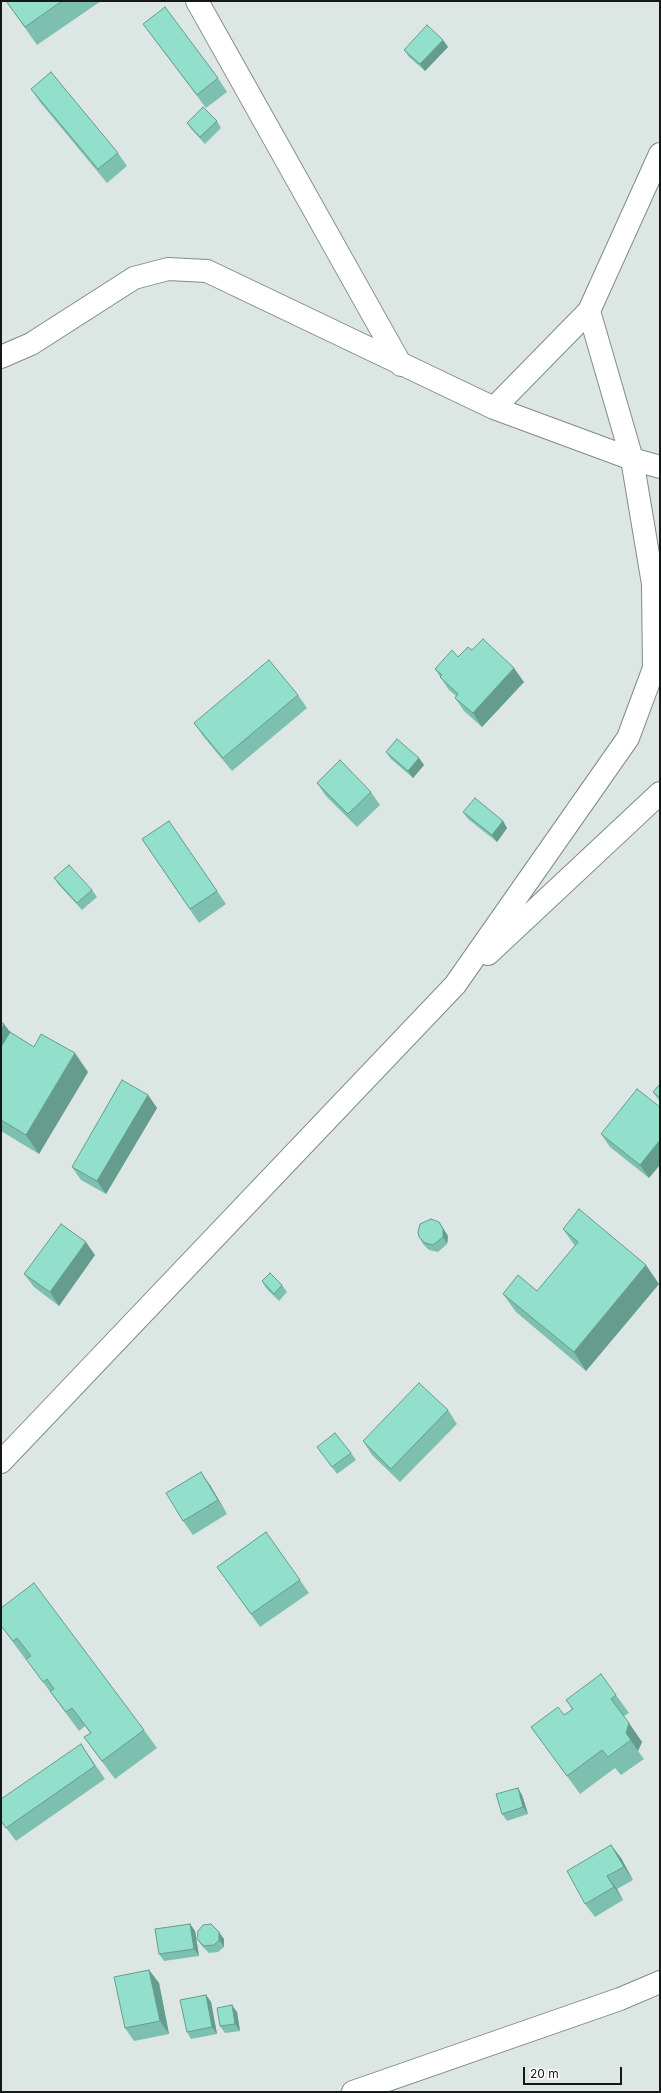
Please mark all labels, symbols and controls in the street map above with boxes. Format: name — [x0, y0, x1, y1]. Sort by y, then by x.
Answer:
scale bar — [525, 2059, 624, 2085]
text: 20 m — [530, 2066, 559, 2081]

